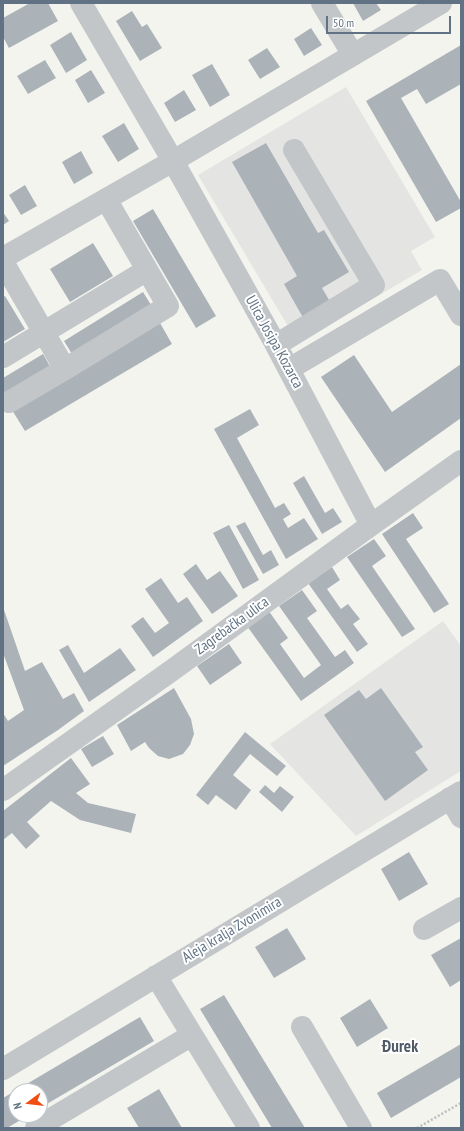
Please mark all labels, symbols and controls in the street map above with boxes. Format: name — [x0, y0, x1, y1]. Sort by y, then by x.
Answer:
scale bar — [328, 8, 453, 34]
text: 50 m — [333, 15, 354, 30]
street label: Ulica Josipa Kozarca — [241, 293, 307, 391]
street label: Zagrebačka ulica — [192, 593, 272, 659]
street label: Aleja kralja Zvonimira — [179, 893, 285, 967]
district label: Đurek — [382, 1037, 418, 1057]
north arrow — [8, 1083, 48, 1123]
text: N — [10, 1101, 25, 1111]

